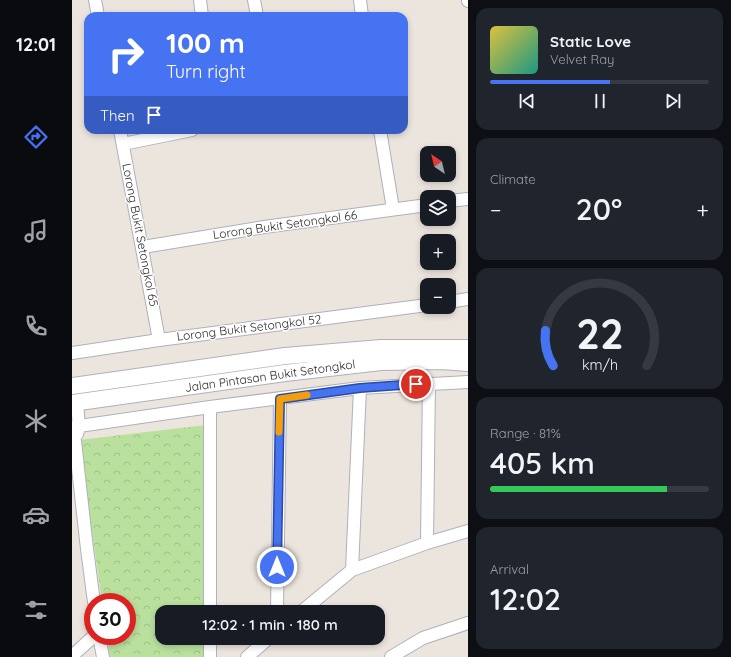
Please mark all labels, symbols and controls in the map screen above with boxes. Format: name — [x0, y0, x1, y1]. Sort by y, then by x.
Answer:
text: 100 m — [166, 25, 245, 60]
icon: right — [100, 28, 152, 80]
text: Static Love — [550, 32, 631, 51]
text: 12:01 — [16, 33, 56, 56]
text: Velvet Ray — [550, 51, 615, 67]
text: Turn right — [166, 60, 246, 83]
icon: previous — [516, 90, 538, 112]
icon: pause — [589, 90, 611, 112]
icon: next — [662, 90, 684, 112]
icon: arrive — [143, 104, 165, 126]
text: Then — [100, 106, 135, 125]
icon: directions — [22, 123, 50, 151]
north arrow — [420, 146, 456, 182]
map controls — [420, 146, 456, 314]
street label: Lorong Bukit Setongkol 65 — [119, 162, 162, 308]
text: Climate — [490, 171, 536, 187]
button: layers — [420, 190, 456, 226]
text: 20° — [576, 190, 622, 228]
text: − — [490, 196, 501, 224]
text: + — [697, 196, 709, 224]
street label: Lorong Bukit Setongkol 66 — [212, 207, 359, 242]
icon: music — [22, 217, 50, 245]
button: + — [420, 234, 456, 270]
button: − — [420, 278, 456, 314]
text: 22 — [576, 307, 623, 359]
street label: Lorong Bukit Setongkol 52 — [176, 311, 323, 344]
icon: phone — [22, 312, 50, 340]
street label: Jalan Pintasan Bukit Setongkol — [184, 356, 356, 395]
text: km/h — [581, 356, 618, 374]
pin — [399, 367, 433, 401]
icon: arrive — [405, 373, 427, 395]
icon: climate — [22, 407, 50, 435]
text: Range · 81% — [490, 425, 561, 441]
text: 405 km — [490, 444, 595, 482]
icon: car — [22, 501, 50, 529]
position arrow — [256, 546, 298, 588]
text: Arrival — [490, 561, 529, 577]
text: 12:02 — [490, 580, 561, 618]
speed limit sign: 30 — [84, 593, 136, 645]
icon: filters — [22, 596, 50, 624]
text: 12:02 · 1 min · 180 m — [202, 615, 338, 634]

